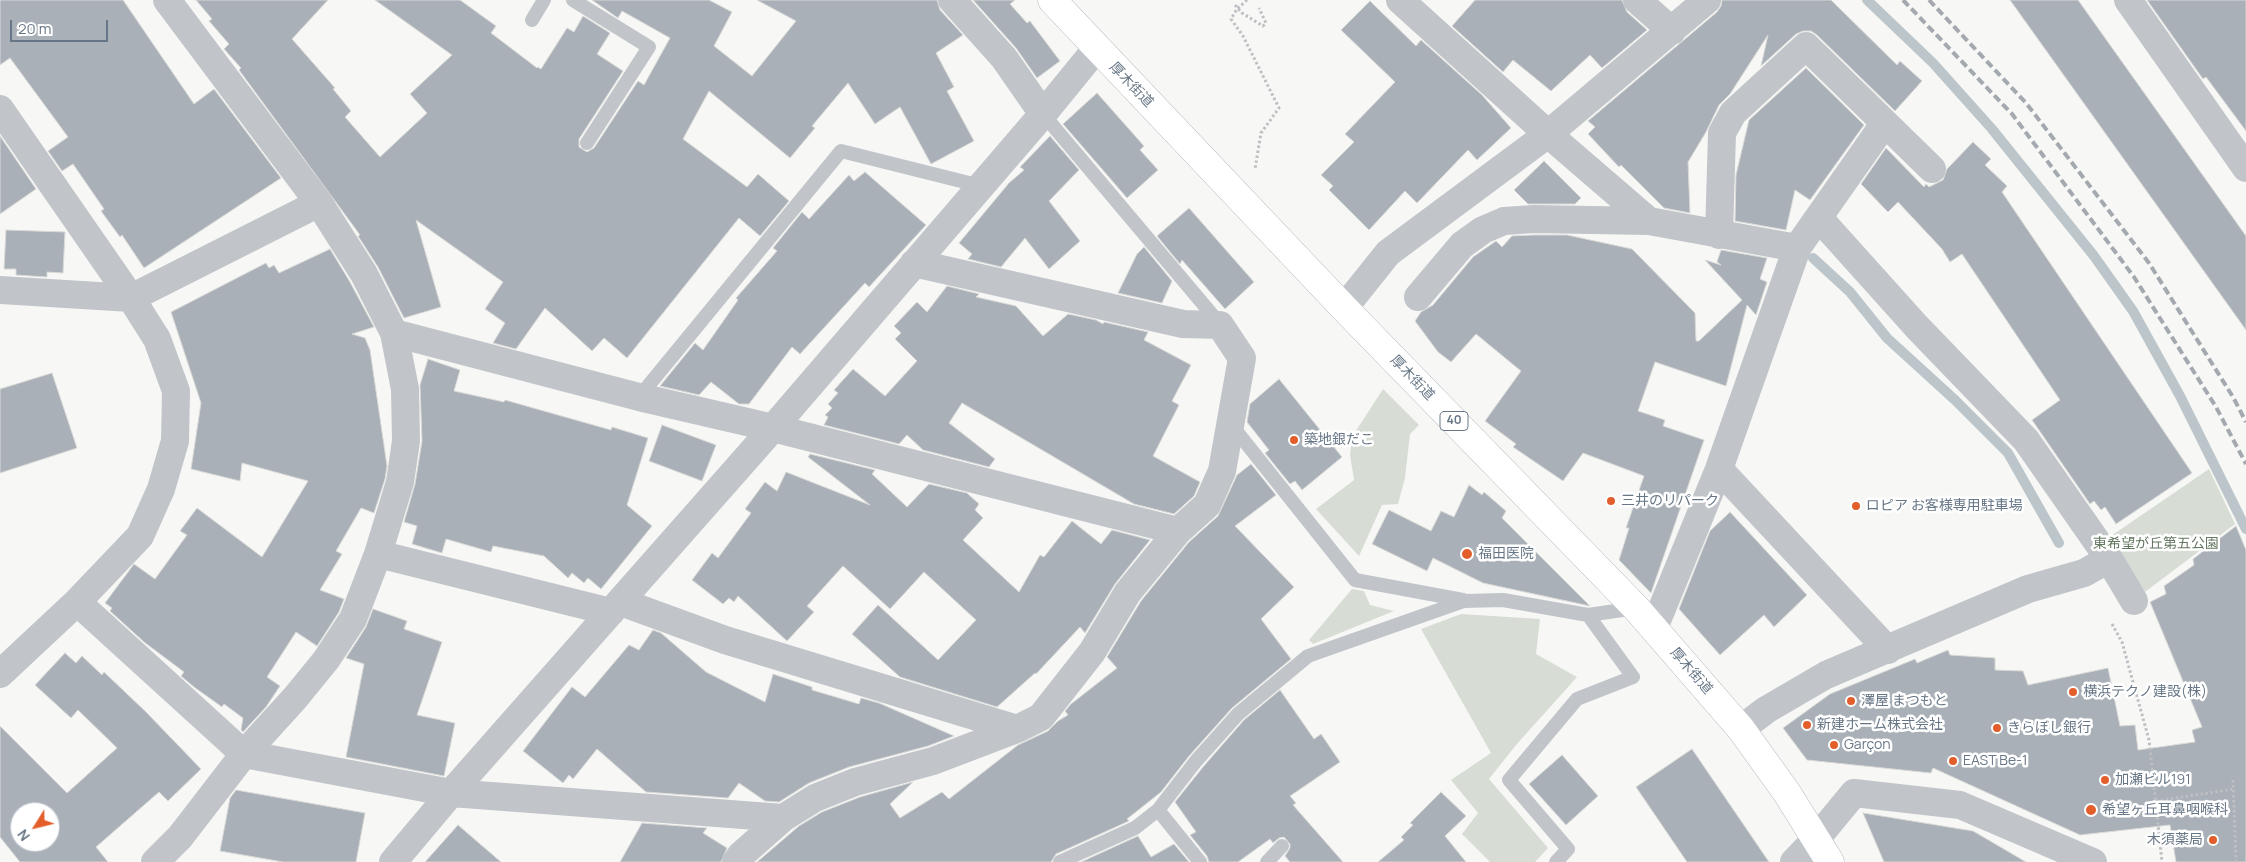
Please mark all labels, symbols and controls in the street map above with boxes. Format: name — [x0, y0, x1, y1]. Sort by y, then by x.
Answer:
scale bar — [12, 10, 110, 42]
text: 20 m — [18, 18, 51, 39]
street label: 厚木街道 — [1106, 59, 1156, 111]
street label: 厚木街道 — [1387, 352, 1437, 404]
road number: 40 — [1440, 412, 1468, 431]
place label: 築地銀だこ — [1304, 432, 1374, 448]
marker: 築地銀だこ — [1288, 434, 1300, 446]
place label: 三井のリパーク — [1621, 493, 1719, 509]
marker: 三井のリパーク — [1605, 495, 1617, 507]
place label: ロピア お客様専用駐車場 — [1866, 498, 2023, 514]
marker: ロピア お客様専用駐車場 — [1850, 500, 1862, 512]
park label: 東希望が丘第五公園 — [2093, 536, 2219, 552]
place label: 福田医院 — [1478, 546, 1534, 562]
marker: 福田医院 — [1460, 547, 1474, 561]
street label: 厚木街道 — [1666, 644, 1716, 698]
place label: 横浜テクノ建設(株) — [2083, 684, 2207, 700]
marker: 横浜テクノ建設(株) — [2067, 686, 2079, 698]
place label: 澤屋 まつもと — [1861, 693, 1948, 709]
marker: 澤屋 まつもと — [1845, 695, 1857, 707]
place label: 新建ホーム株式会社 — [1817, 717, 1943, 733]
marker: 新建ホーム株式会社 — [1801, 719, 1813, 731]
place label: きらぼし銀行 — [2007, 720, 2091, 736]
marker: きらぼし銀行 — [1991, 722, 2003, 734]
place label: Garçon — [1844, 737, 1891, 753]
marker: Garçon — [1828, 739, 1840, 751]
place label: EAST Be-1 — [1963, 753, 2027, 769]
marker: EAST Be-1 — [1947, 755, 1959, 767]
place label: 加瀬ビル191 — [2115, 772, 2191, 788]
marker: 加瀬ビル191 — [2099, 774, 2111, 786]
north arrow — [10, 802, 60, 852]
place label: 希望ヶ丘耳鼻咽喉科 — [2102, 802, 2228, 818]
marker: 希望ヶ丘耳鼻咽喉科 — [2084, 803, 2098, 817]
text: N — [13, 826, 34, 845]
place label: 木須薬局 — [2147, 832, 2203, 848]
marker: 木須薬局 — [2207, 834, 2219, 846]

